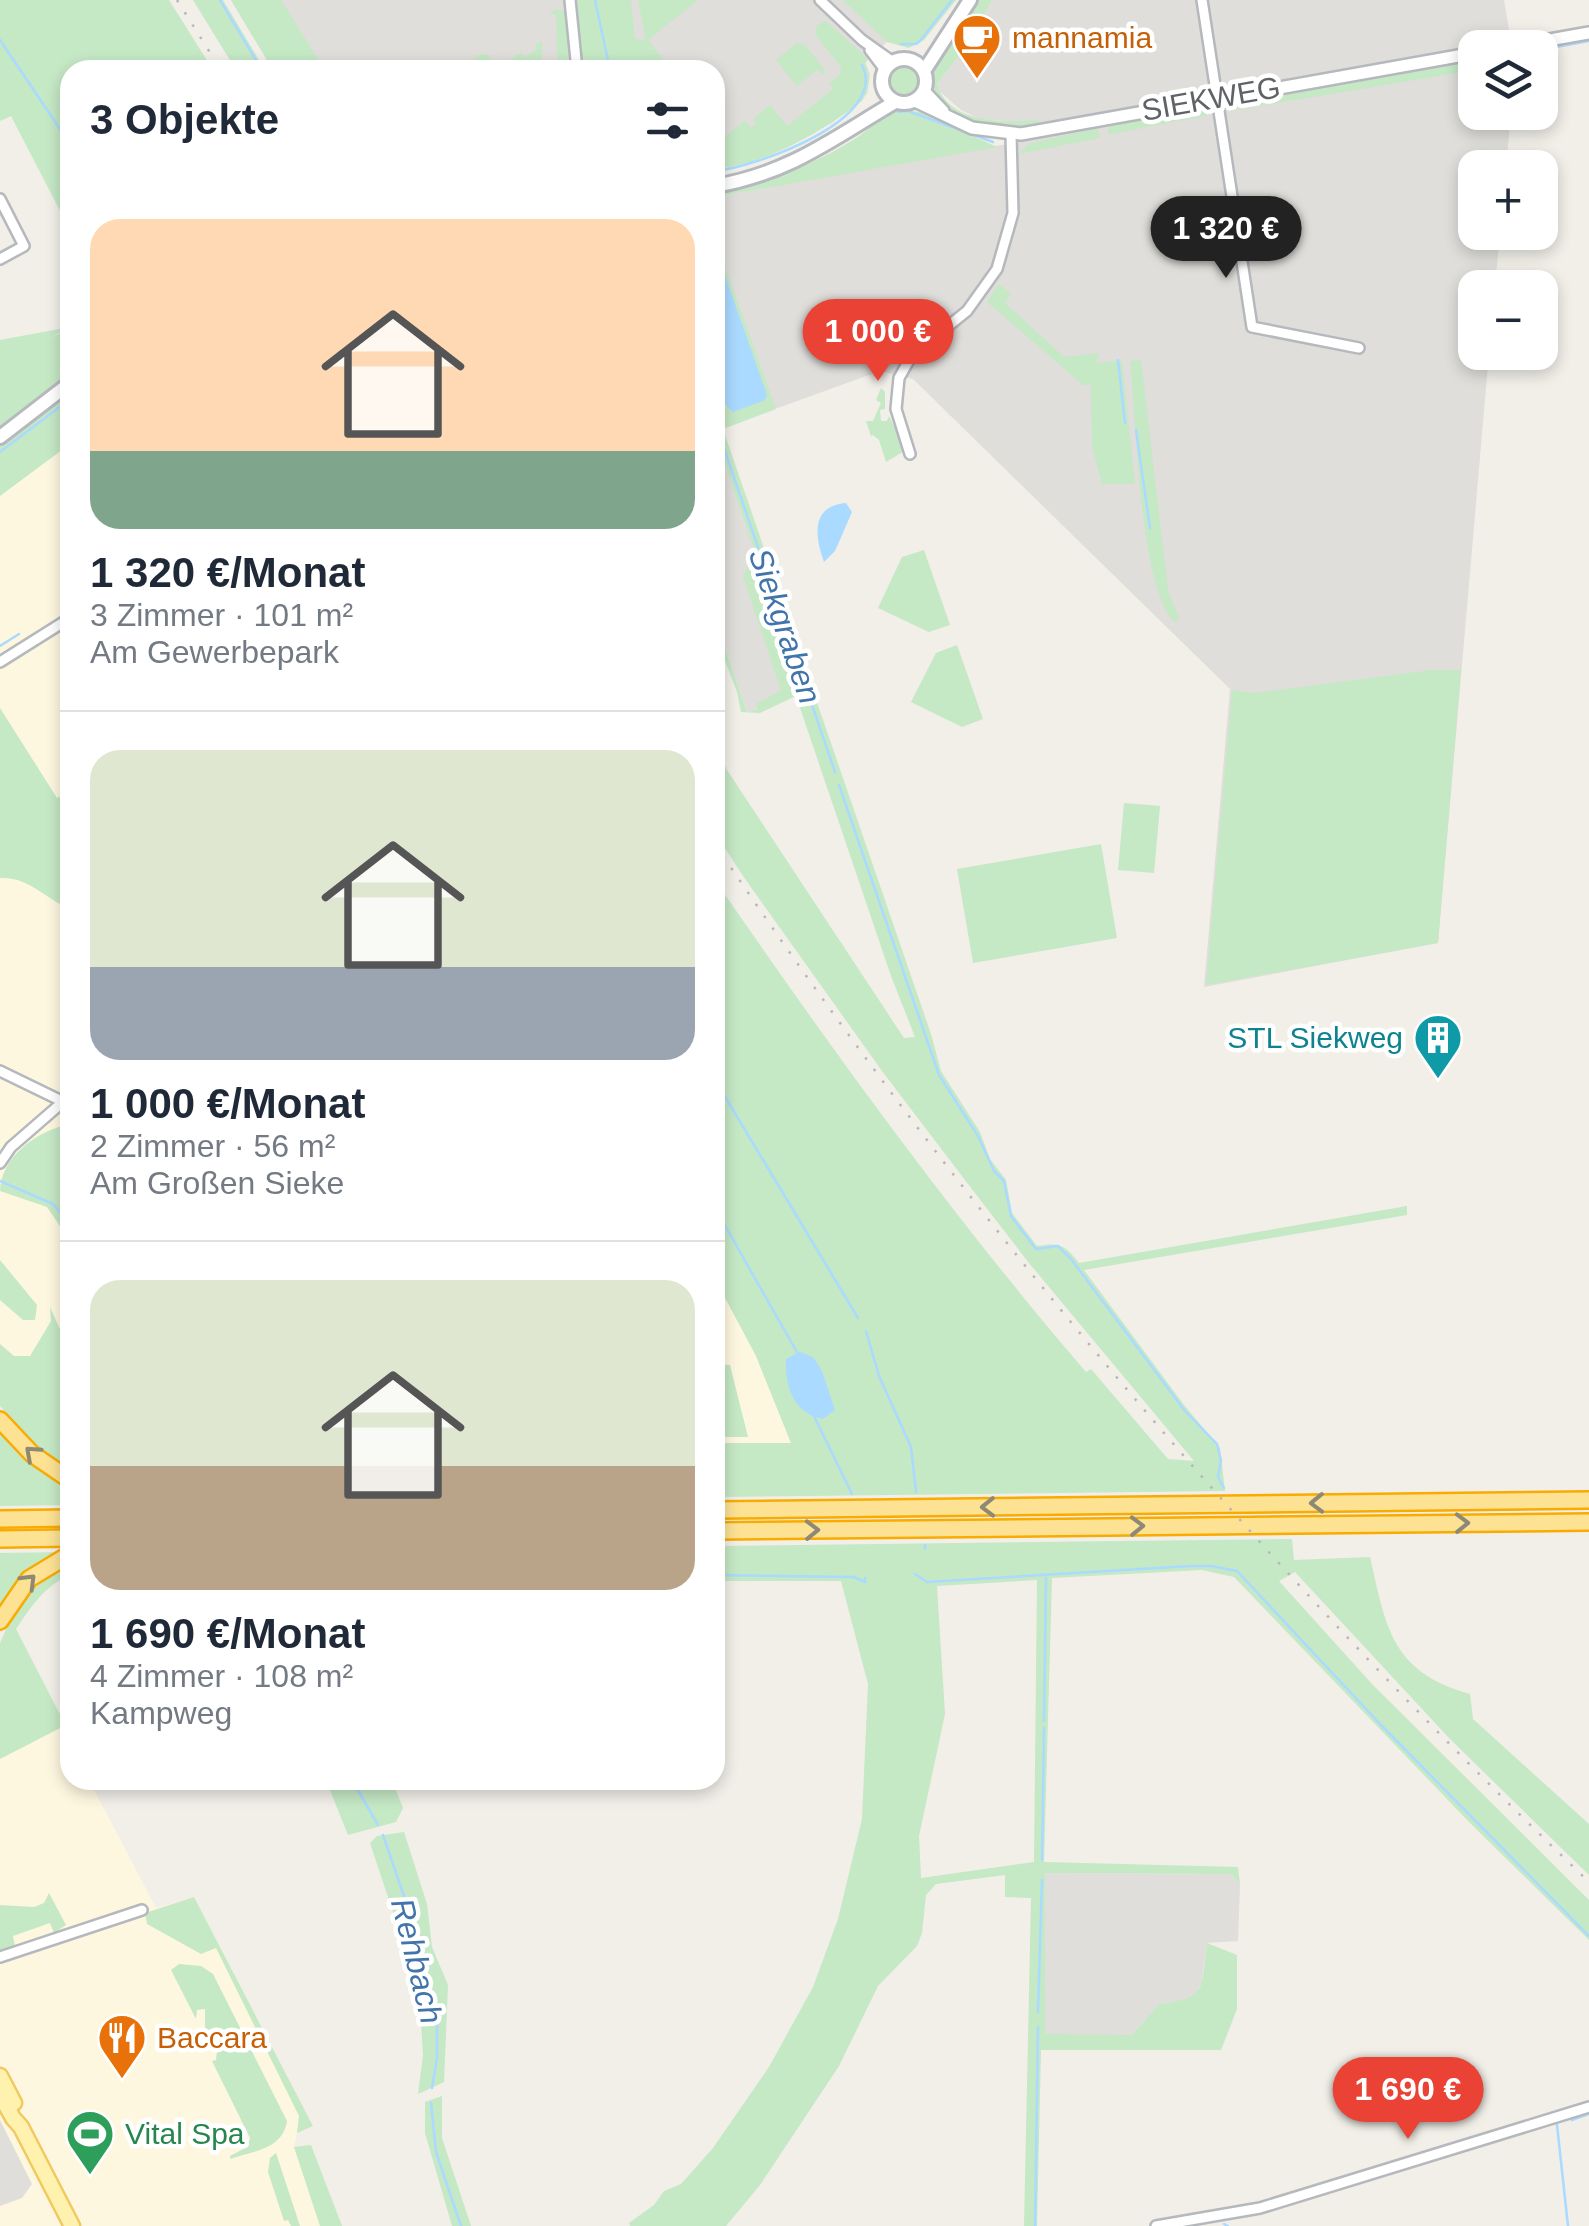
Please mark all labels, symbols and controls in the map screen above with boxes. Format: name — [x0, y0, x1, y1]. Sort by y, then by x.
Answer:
cafe icon: mannamia — [951, 12, 1003, 80]
place label: mannamia — [1012, 21, 1152, 54]
map controls — [1458, 30, 1558, 370]
button: layers — [1458, 30, 1558, 130]
street label: SIEKWEG — [1139, 70, 1283, 127]
icon: filters — [640, 93, 695, 148]
text: 3 Objekte — [90, 96, 279, 143]
button: + — [1458, 150, 1558, 250]
pin: 1 320 € — [1134, 196, 1318, 281]
text: 1 320 € — [1173, 210, 1279, 246]
button: − — [1458, 270, 1558, 370]
icon: home — [303, 284, 483, 464]
pin: 1 000 € — [786, 299, 970, 384]
text: 1 000 € — [825, 313, 931, 349]
water label: Siekgraben — [742, 544, 828, 708]
text: 1 320 €/Monat — [90, 549, 365, 596]
text: 3 Zimmer · 101 m² — [90, 597, 353, 633]
text: Am Gewerbepark — [90, 634, 339, 670]
icon: home — [303, 815, 483, 995]
building icon: STL Siekweg — [1412, 1012, 1464, 1080]
place label: STL Siekweg — [1227, 1021, 1403, 1054]
text: 1 000 €/Monat — [90, 1080, 365, 1127]
text: 2 Zimmer · 56 m² — [90, 1128, 335, 1164]
text: Am Großen Sieke — [90, 1165, 344, 1201]
icon: home — [303, 1345, 483, 1525]
one-way arrow — [25, 1447, 44, 1465]
one-way arrow — [1308, 1492, 1324, 1514]
one-way arrow — [979, 1496, 994, 1518]
one-way arrow — [1456, 1512, 1471, 1534]
one-way arrow — [1130, 1516, 1146, 1537]
one-way arrow — [806, 1519, 821, 1541]
one-way arrow — [18, 1575, 36, 1593]
text: 1 690 €/Monat — [90, 1610, 365, 1657]
text: 4 Zimmer · 108 m² — [90, 1658, 353, 1694]
text: Kampweg — [90, 1695, 232, 1731]
water label: Rehbach — [384, 1895, 450, 2027]
restaurant icon: Baccara — [96, 2012, 148, 2080]
place label: Baccara — [157, 2021, 267, 2054]
pin: 1 690 € — [1316, 2057, 1500, 2142]
text: 1 690 € — [1355, 2071, 1461, 2107]
sports icon: Vital Spa — [64, 2108, 116, 2176]
place label: Vital Spa — [125, 2117, 245, 2150]

